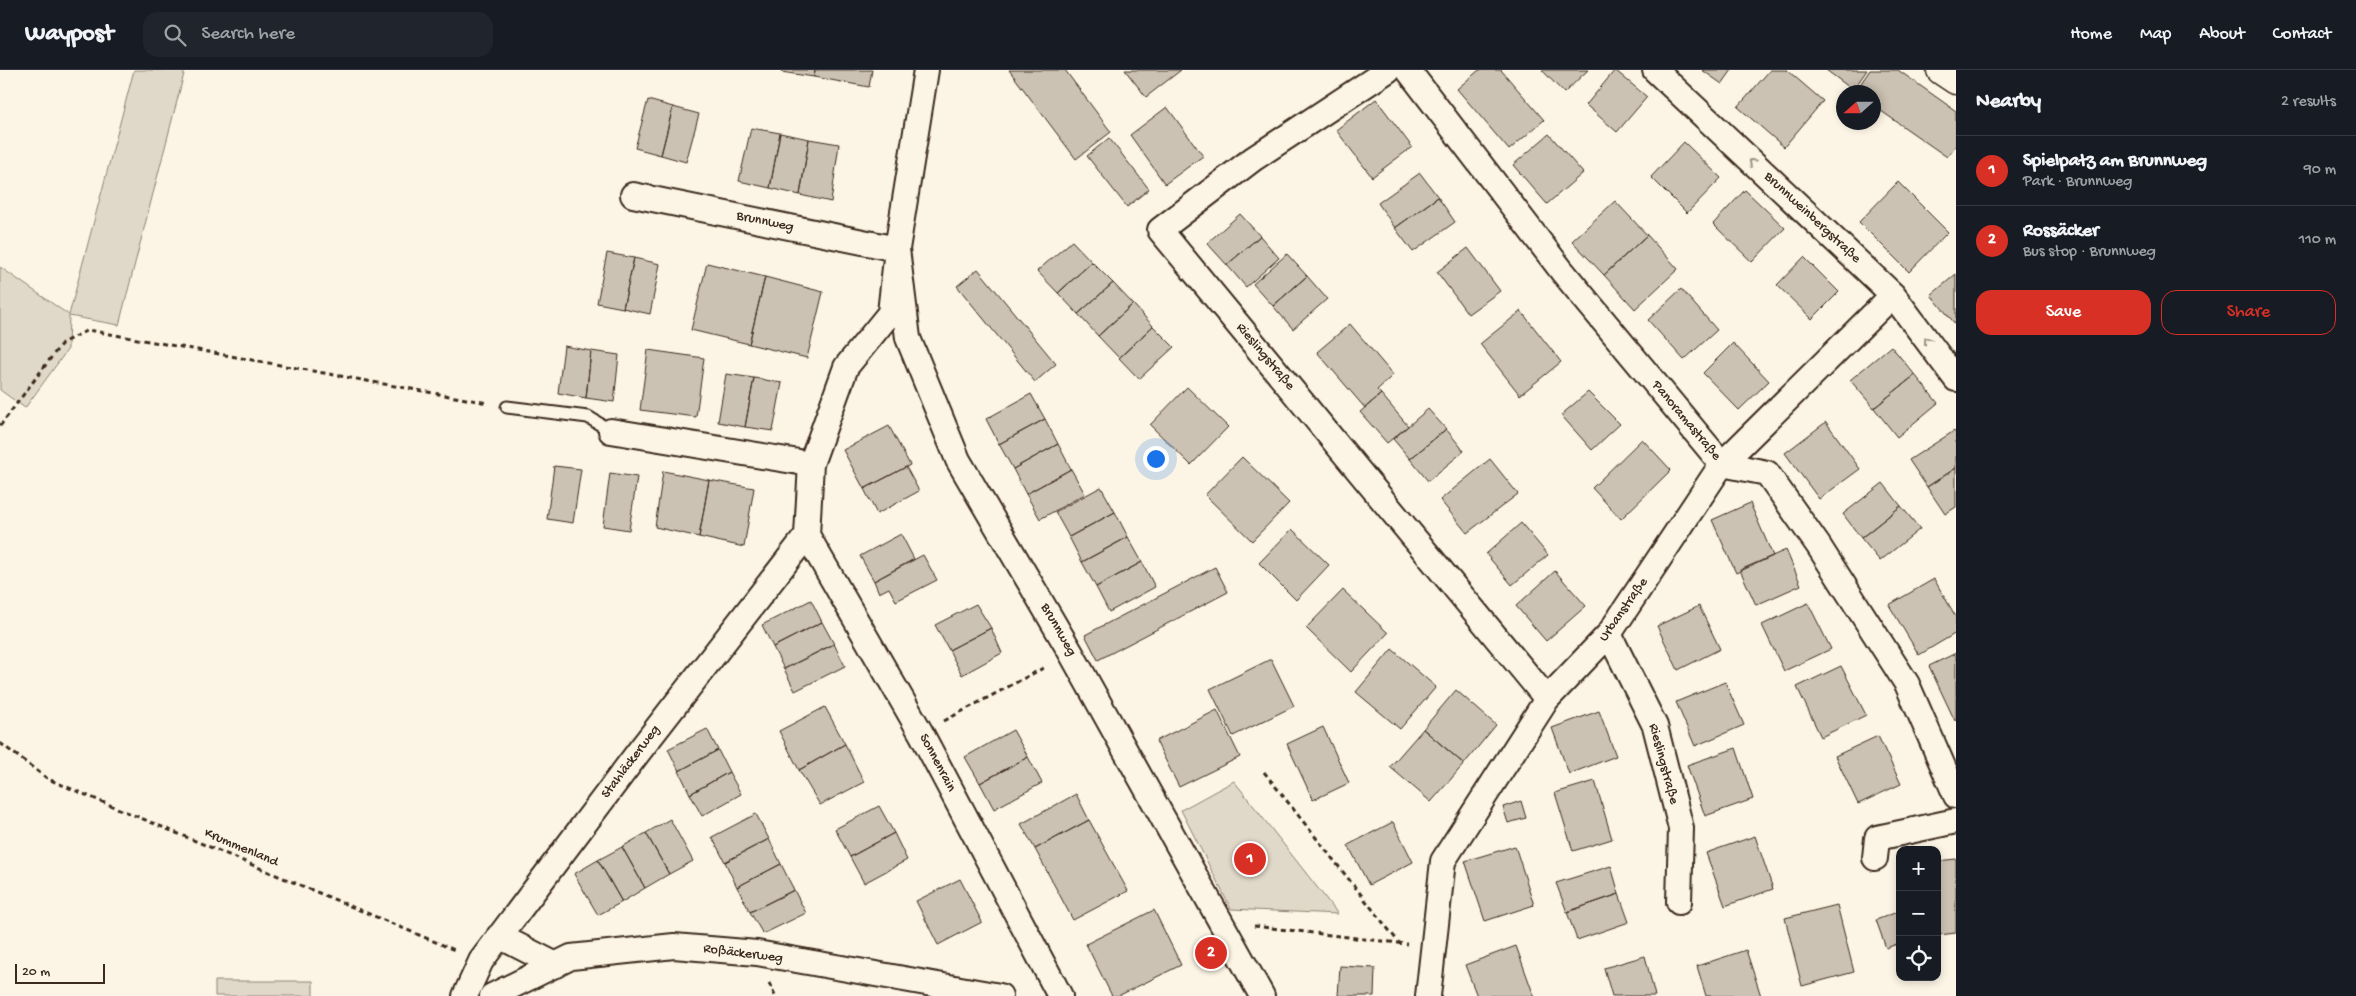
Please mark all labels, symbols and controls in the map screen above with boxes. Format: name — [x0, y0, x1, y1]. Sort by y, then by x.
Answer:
search box — [143, 12, 493, 57]
text: Waypost — [25, 20, 113, 49]
icon: search — [161, 21, 189, 49]
text: Search here — [201, 23, 295, 46]
text: Home — [2070, 24, 2112, 45]
text: Map — [2140, 24, 2171, 45]
text: About — [2199, 24, 2245, 45]
text: Contact — [2273, 24, 2331, 45]
north arrow — [1836, 85, 1881, 130]
text: Nearby — [1976, 90, 2041, 115]
text: 2 results — [2281, 93, 2336, 112]
text: Spielpatz am Brunnweg — [2023, 150, 2207, 173]
one-way arrow — [1748, 159, 1757, 168]
text: 1 — [1989, 161, 1995, 180]
text: 90 m — [2304, 161, 2336, 180]
street label: Brunnweinbergstraße — [1759, 168, 1865, 268]
text: Park · Brunnweg — [2023, 173, 2132, 192]
street label: Brunnweg — [734, 207, 795, 236]
text: Rossäcker — [2023, 220, 2099, 243]
text: 2 — [1988, 231, 1996, 250]
text: 110 m — [2299, 231, 2336, 250]
text: Bus stop · Brunnweg — [2023, 243, 2156, 262]
button: Save — [1976, 290, 2151, 335]
button: Share — [2161, 290, 2336, 335]
street label: Rieslingstraße — [1232, 320, 1299, 395]
one-way arrow — [1924, 337, 1932, 346]
street label: Panoramastraße — [1647, 377, 1725, 465]
your location — [1143, 446, 1169, 472]
street label: Urbanstraße — [1596, 574, 1653, 645]
street label: Brunnweg — [1036, 600, 1080, 659]
street label: Stahläckerweg — [598, 722, 664, 802]
street label: Rieslingstraße — [1644, 722, 1682, 807]
street label: Sonnenrain — [915, 731, 960, 795]
street label: Krummenland — [201, 825, 282, 872]
pin: 1 — [1234, 840, 1266, 878]
map controls — [1896, 846, 1941, 981]
button: + — [1896, 846, 1941, 891]
button: − — [1896, 891, 1941, 936]
pin: 2 — [1195, 934, 1227, 972]
button: locate — [1896, 936, 1941, 981]
street label: Roßäckerweg — [702, 941, 784, 967]
scale bar — [15, 961, 105, 984]
text: 20 m — [22, 964, 50, 981]

